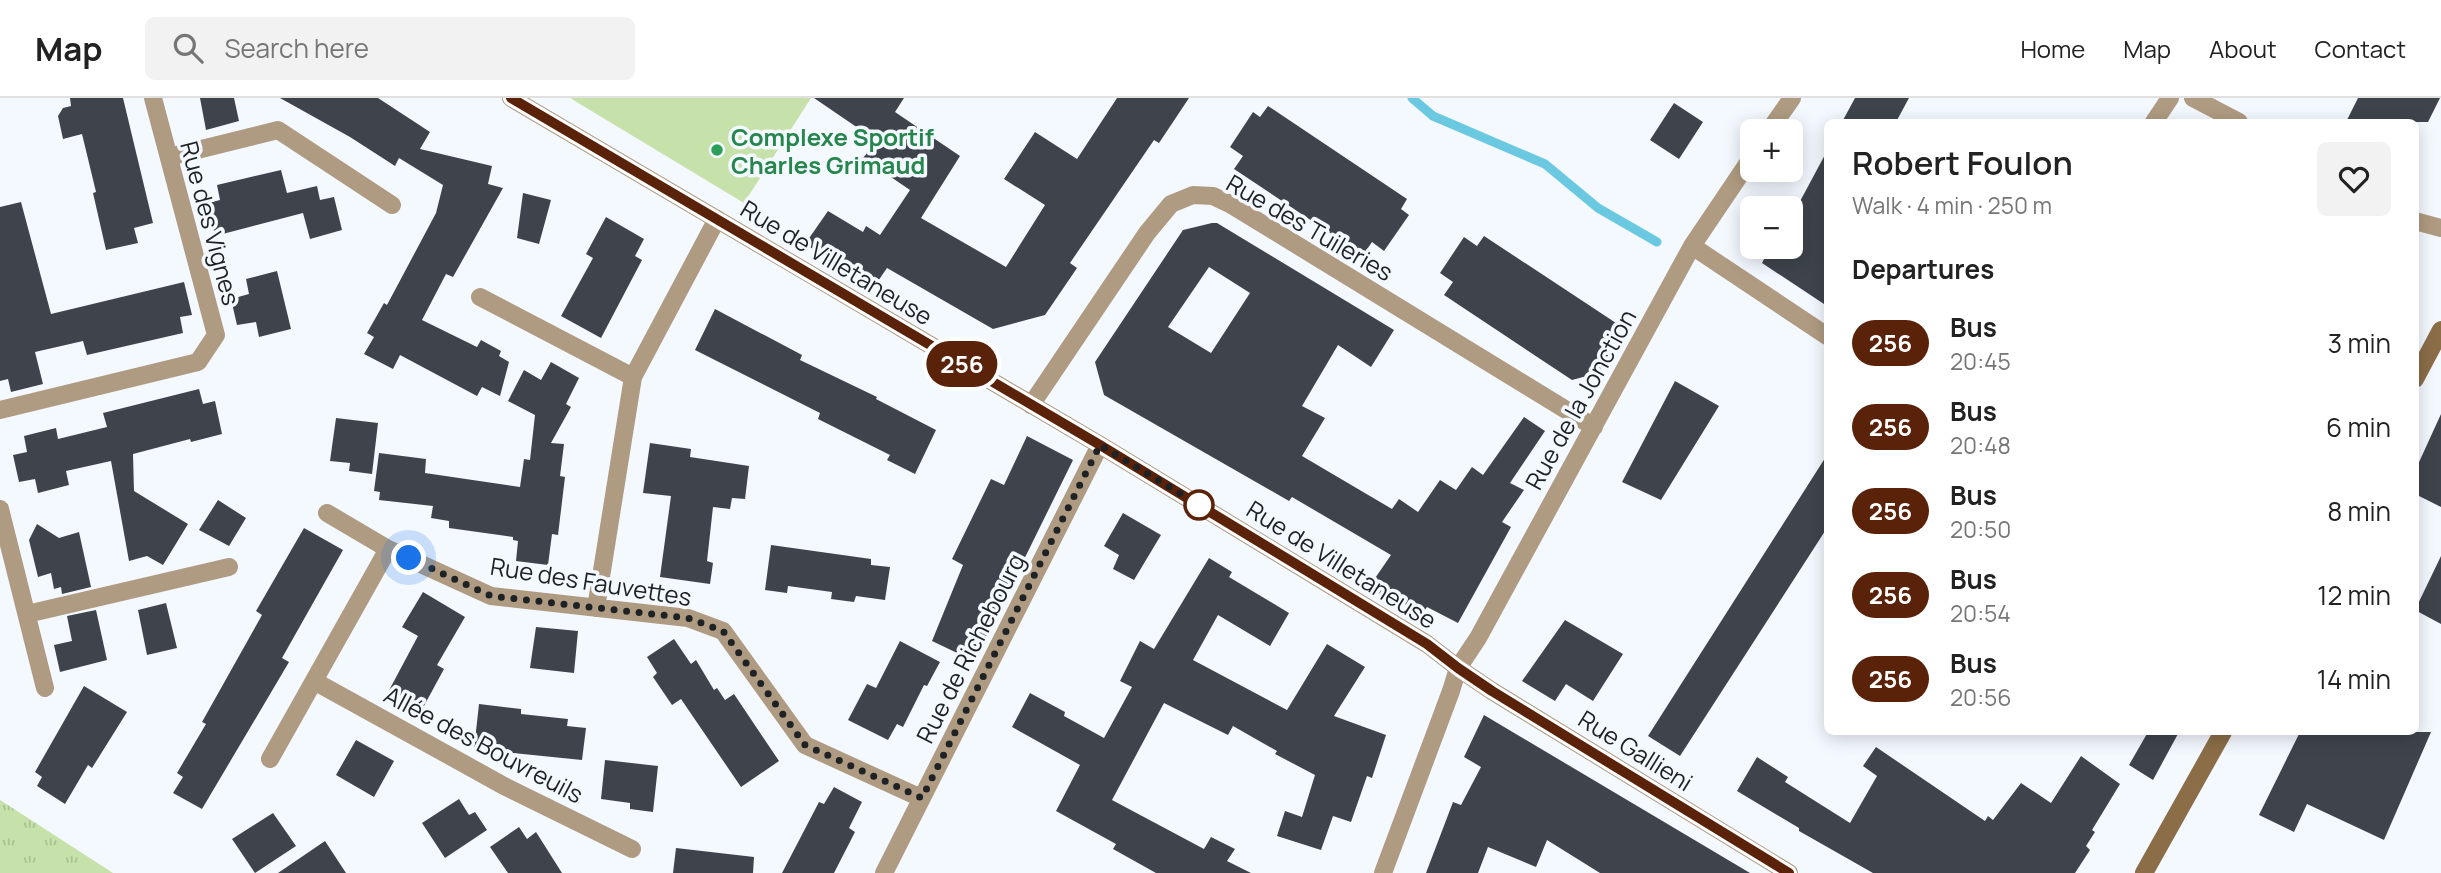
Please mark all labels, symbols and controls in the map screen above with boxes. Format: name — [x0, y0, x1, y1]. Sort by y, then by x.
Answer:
search box — [145, 17, 635, 80]
text: Map — [35, 26, 103, 71]
icon: search — [169, 29, 207, 67]
text: Search here — [225, 30, 369, 66]
text: Home — [2020, 32, 2085, 65]
text: Map — [2123, 32, 2171, 65]
text: About — [2209, 32, 2277, 65]
text: Contact — [2315, 32, 2406, 65]
map controls — [1740, 119, 1803, 259]
button: + — [1740, 119, 1803, 182]
place label: Complexe Sportif Charles Grimaud — [731, 120, 934, 181]
street label: Rue des Vignes — [173, 137, 249, 309]
text: Robert Foulon — [1852, 140, 2073, 185]
marker: Complexe Sportif Charles Grimaud — [709, 142, 725, 158]
button: heart — [2317, 142, 2391, 216]
street label: Rue des Tuileries — [1221, 166, 1399, 288]
text: Walk · 4 min · 250 m — [1852, 189, 2052, 221]
street label: Rue de Villetaneuse — [735, 192, 939, 332]
button: − — [1740, 196, 1803, 259]
text: Departures — [1852, 251, 1994, 287]
street label: Rue de la Jonction — [1517, 303, 1643, 495]
text: Bus — [1950, 309, 1997, 345]
text: 3 min — [2328, 325, 2391, 361]
text: 256 — [1869, 326, 1912, 359]
line badge: 256 — [922, 341, 1002, 387]
text: 20:45 — [1950, 345, 2011, 377]
text: 256 — [940, 347, 984, 380]
text: Bus — [1950, 393, 1997, 429]
text: 6 min — [2326, 409, 2391, 445]
text: 256 — [1869, 410, 1912, 443]
text: 20:48 — [1950, 429, 2011, 461]
text: Bus — [1950, 477, 1997, 513]
unlabelled marker — [1184, 490, 1214, 520]
street label: Rue de Villetaneuse — [1241, 492, 1443, 636]
text: 8 min — [2327, 493, 2391, 529]
text: 256 — [1869, 494, 1912, 527]
text: 20:50 — [1950, 513, 2011, 545]
your location — [391, 540, 426, 575]
street label: Rue de Richebourg — [908, 548, 1032, 748]
street label: Rue des Fauvettes — [488, 549, 694, 613]
text: Bus — [1950, 561, 1997, 597]
text: 12 min — [2317, 577, 2391, 613]
text: 256 — [1869, 578, 1912, 611]
text: 20:54 — [1950, 597, 2011, 629]
text: Bus — [1950, 645, 1997, 681]
text: 14 min — [2317, 661, 2391, 697]
text: 256 — [1869, 662, 1912, 695]
street label: Allée des Bouvreuils — [379, 678, 589, 810]
text: 20:56 — [1950, 681, 2012, 713]
street label: Rue Gallieni — [1573, 702, 1699, 798]

